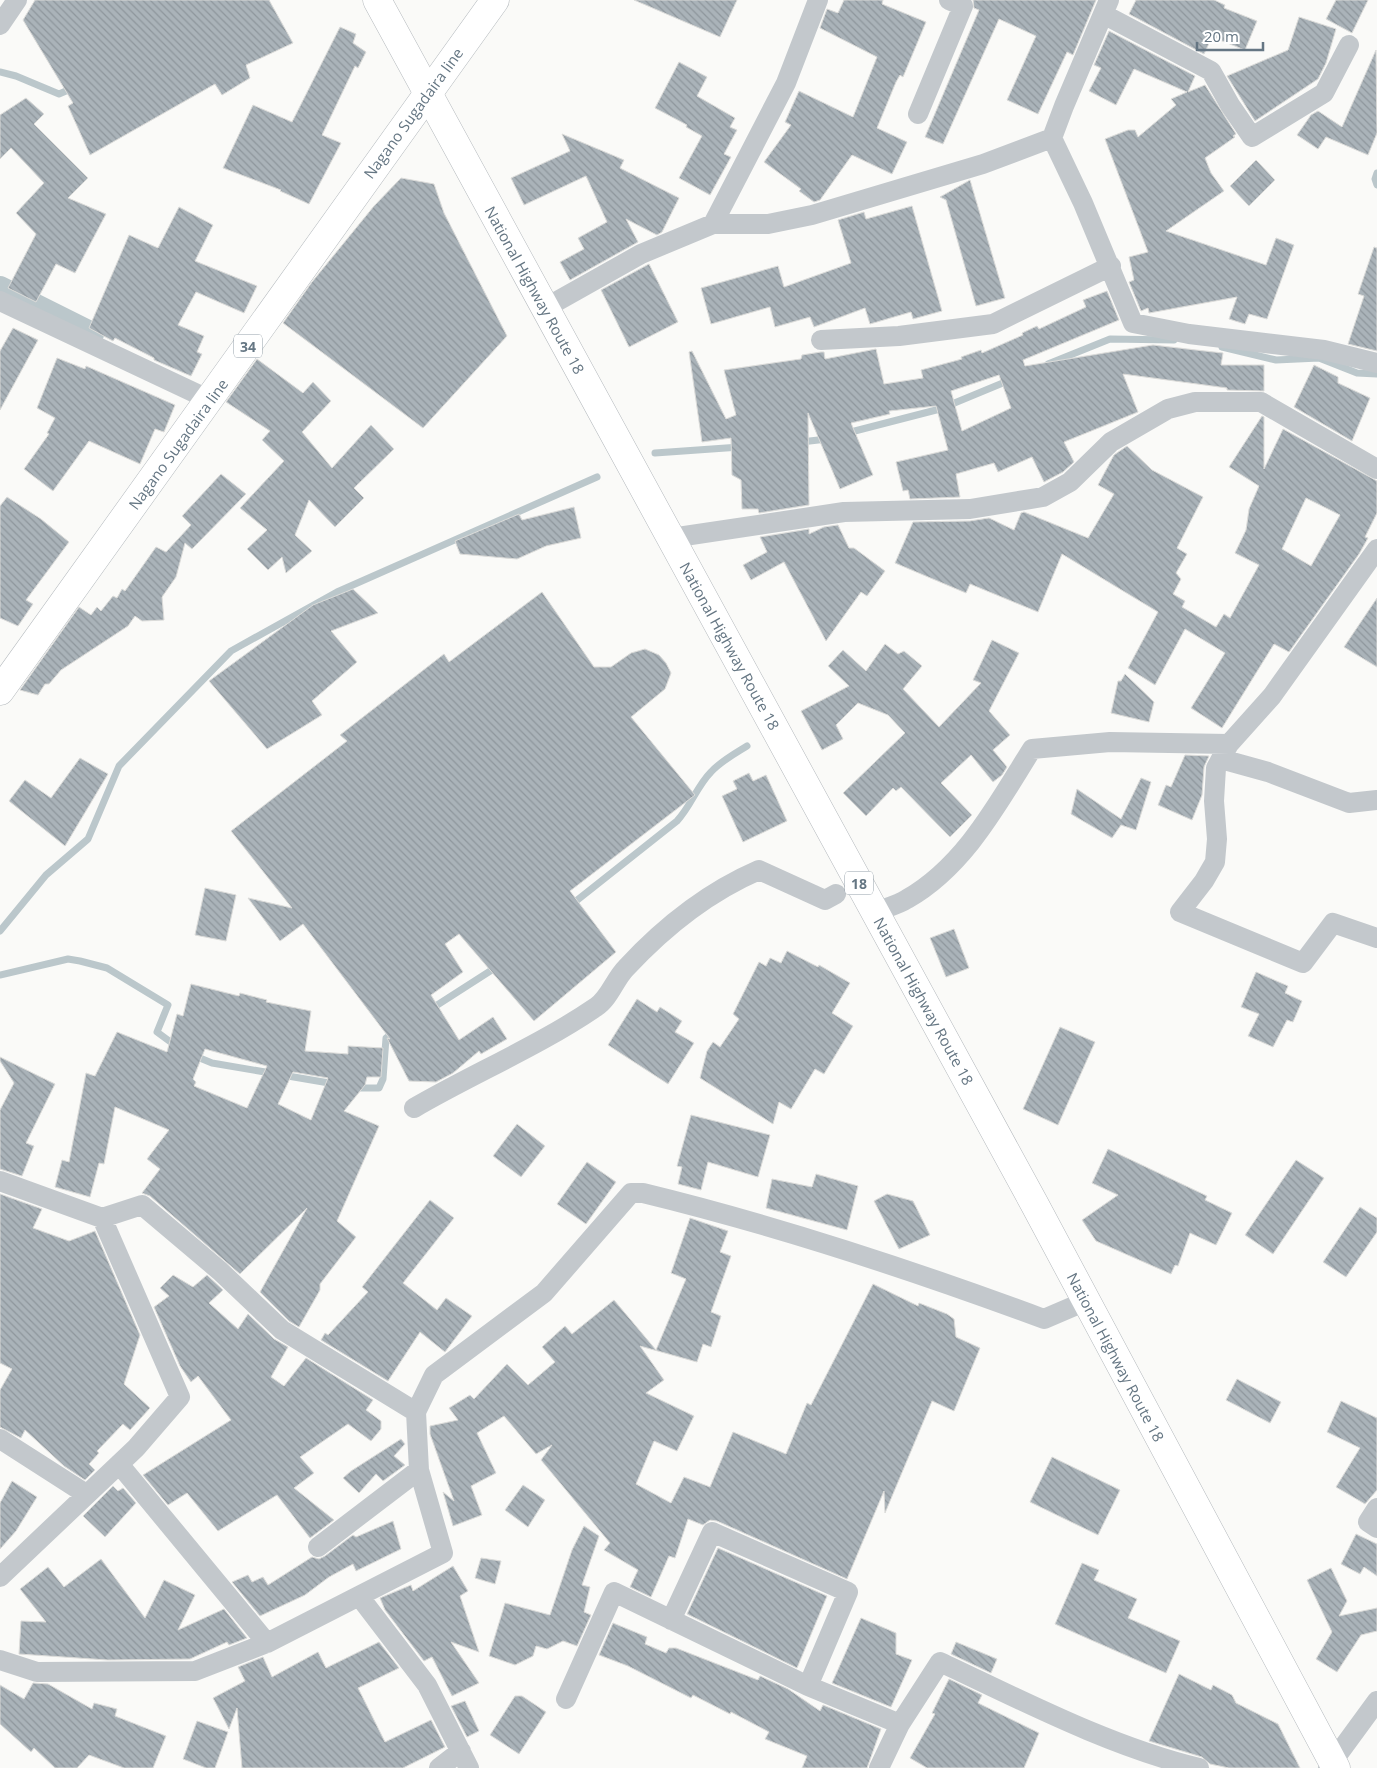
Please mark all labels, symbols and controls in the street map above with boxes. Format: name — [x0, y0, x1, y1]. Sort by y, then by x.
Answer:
scale bar — [1197, 20, 1263, 52]
text: 20 m — [1204, 26, 1239, 46]
street label: Nagano Sugadaira line — [359, 44, 467, 182]
street label: National Highway Route 18 — [480, 203, 590, 377]
road number: 34 — [234, 334, 262, 358]
street label: Nagano Sugadaira line — [124, 375, 232, 513]
street label: National Highway Route 18 — [675, 559, 785, 733]
road number: 18 — [845, 871, 873, 894]
street label: National Highway Route 18 — [869, 914, 979, 1088]
street label: National Highway Route 18 — [1063, 1269, 1169, 1445]

